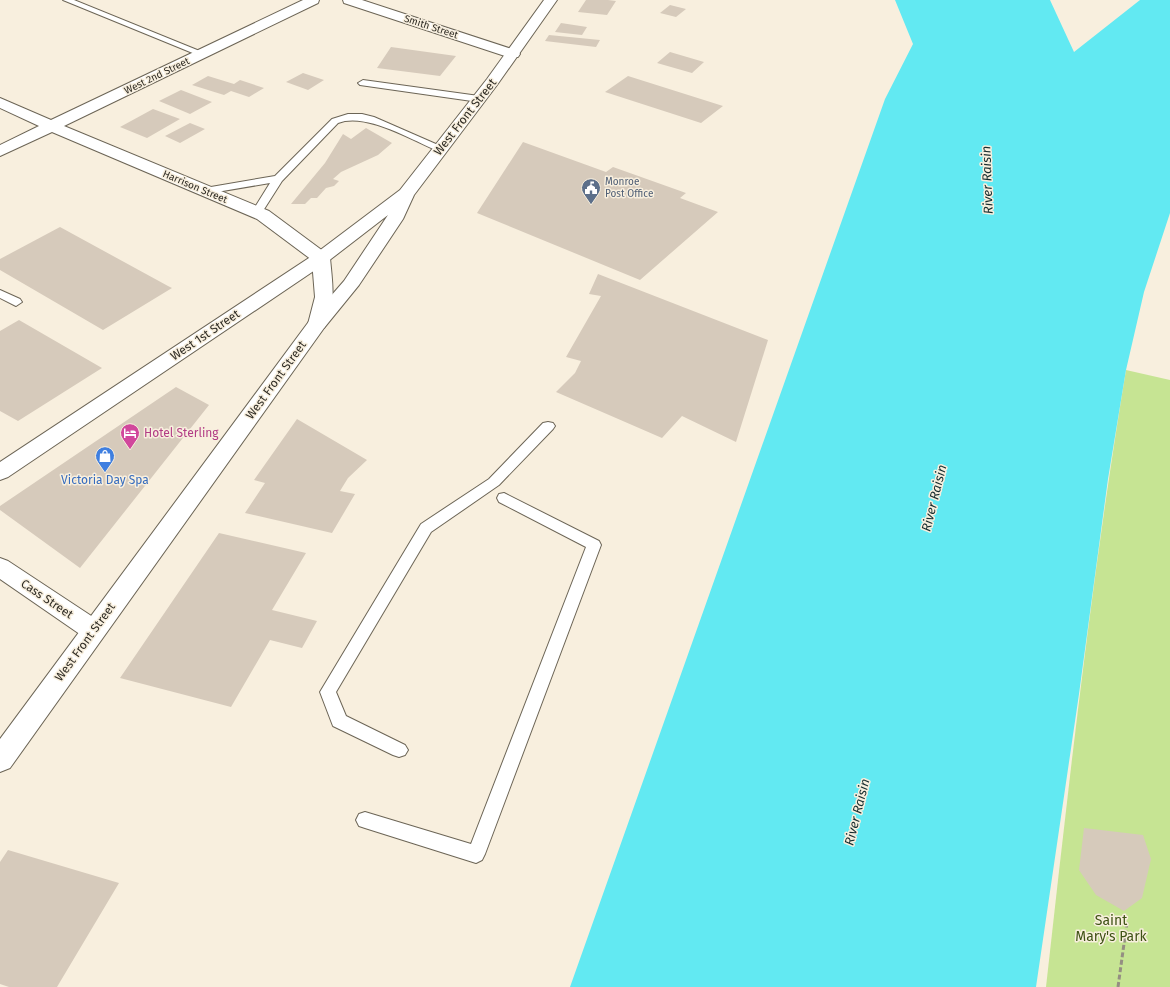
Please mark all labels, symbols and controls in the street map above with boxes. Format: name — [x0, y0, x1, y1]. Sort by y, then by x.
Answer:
street label: Smith Street — [402, 13, 460, 41]
street label: West 2nd Street — [122, 55, 192, 97]
street label: West Front Street — [431, 75, 500, 158]
water label: River Raisin — [978, 146, 996, 214]
street label: Harrison Street — [161, 168, 229, 206]
place label: Monroe Post Office — [605, 176, 653, 200]
public building icon: Monroe Post Office — [580, 177, 602, 205]
street label: West 1st Street — [168, 306, 243, 363]
street label: West Front Street — [243, 338, 309, 422]
hotel icon: Hotel Sterling — [119, 422, 141, 450]
place label: Hotel Sterling — [144, 426, 219, 440]
shop icon: Victoria Day Spa — [94, 445, 116, 473]
water label: River Raisin — [918, 463, 950, 533]
place label: Victoria Day Spa — [61, 473, 149, 487]
street label: Cass Street — [18, 576, 76, 622]
street label: West Front Street — [52, 600, 118, 684]
water label: River Raisin — [841, 777, 873, 847]
park label: Saint Mary's Park — [1075, 912, 1148, 945]

